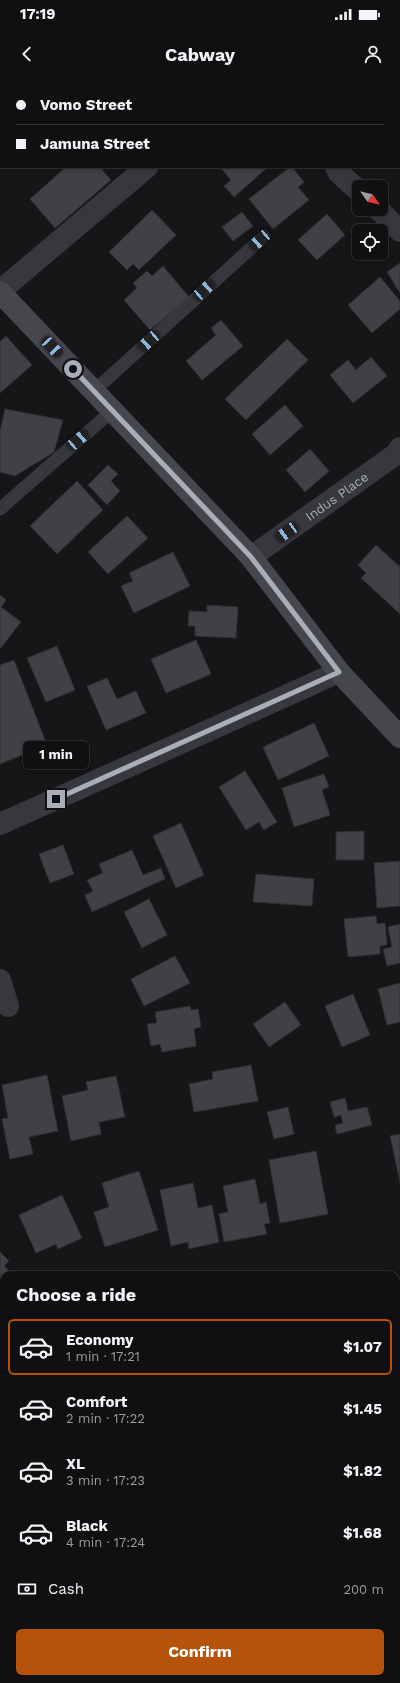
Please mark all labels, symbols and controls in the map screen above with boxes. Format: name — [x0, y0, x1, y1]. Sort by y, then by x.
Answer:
text: 17:19 — [20, 5, 56, 23]
icon: back — [16, 43, 38, 65]
icon: person — [362, 43, 384, 65]
text: Cabway — [165, 44, 235, 65]
text: Vomo Street — [40, 96, 132, 114]
text: Jamuna Street — [40, 135, 150, 153]
north arrow — [352, 180, 388, 216]
map controls — [352, 180, 388, 260]
button: locate — [352, 224, 388, 260]
car — [247, 228, 273, 252]
car — [191, 278, 217, 302]
car — [136, 329, 162, 353]
car — [39, 334, 65, 360]
route start — [64, 360, 82, 378]
car — [65, 428, 91, 452]
street label: Indus Place — [302, 469, 371, 524]
car — [274, 520, 300, 544]
callout: 1 min — [23, 741, 89, 769]
text: 1 min — [39, 747, 73, 762]
route end — [47, 790, 65, 808]
text: Choose a ride — [16, 1284, 136, 1305]
icon: car — [18, 1329, 54, 1365]
text: Economy — [66, 1331, 133, 1349]
text: $1.07 — [343, 1338, 382, 1356]
text: 1 min · 17:21 — [66, 1349, 140, 1364]
icon: car — [18, 1391, 54, 1427]
text: Comfort — [66, 1393, 127, 1411]
text: $1.45 — [343, 1400, 382, 1418]
text: 2 min · 17:22 — [66, 1411, 145, 1426]
icon: car — [18, 1453, 54, 1489]
text: XL — [66, 1455, 85, 1473]
text: $1.82 — [343, 1462, 382, 1480]
text: 3 min · 17:23 — [66, 1473, 145, 1488]
icon: car — [18, 1515, 54, 1551]
text: Black — [66, 1517, 108, 1535]
text: $1.68 — [343, 1524, 382, 1542]
text: 4 min · 17:24 — [66, 1535, 145, 1550]
icon: cash — [16, 1578, 38, 1600]
text: Cash — [48, 1580, 84, 1598]
text: 200 m — [343, 1582, 384, 1597]
button: Confirm — [16, 1629, 384, 1675]

